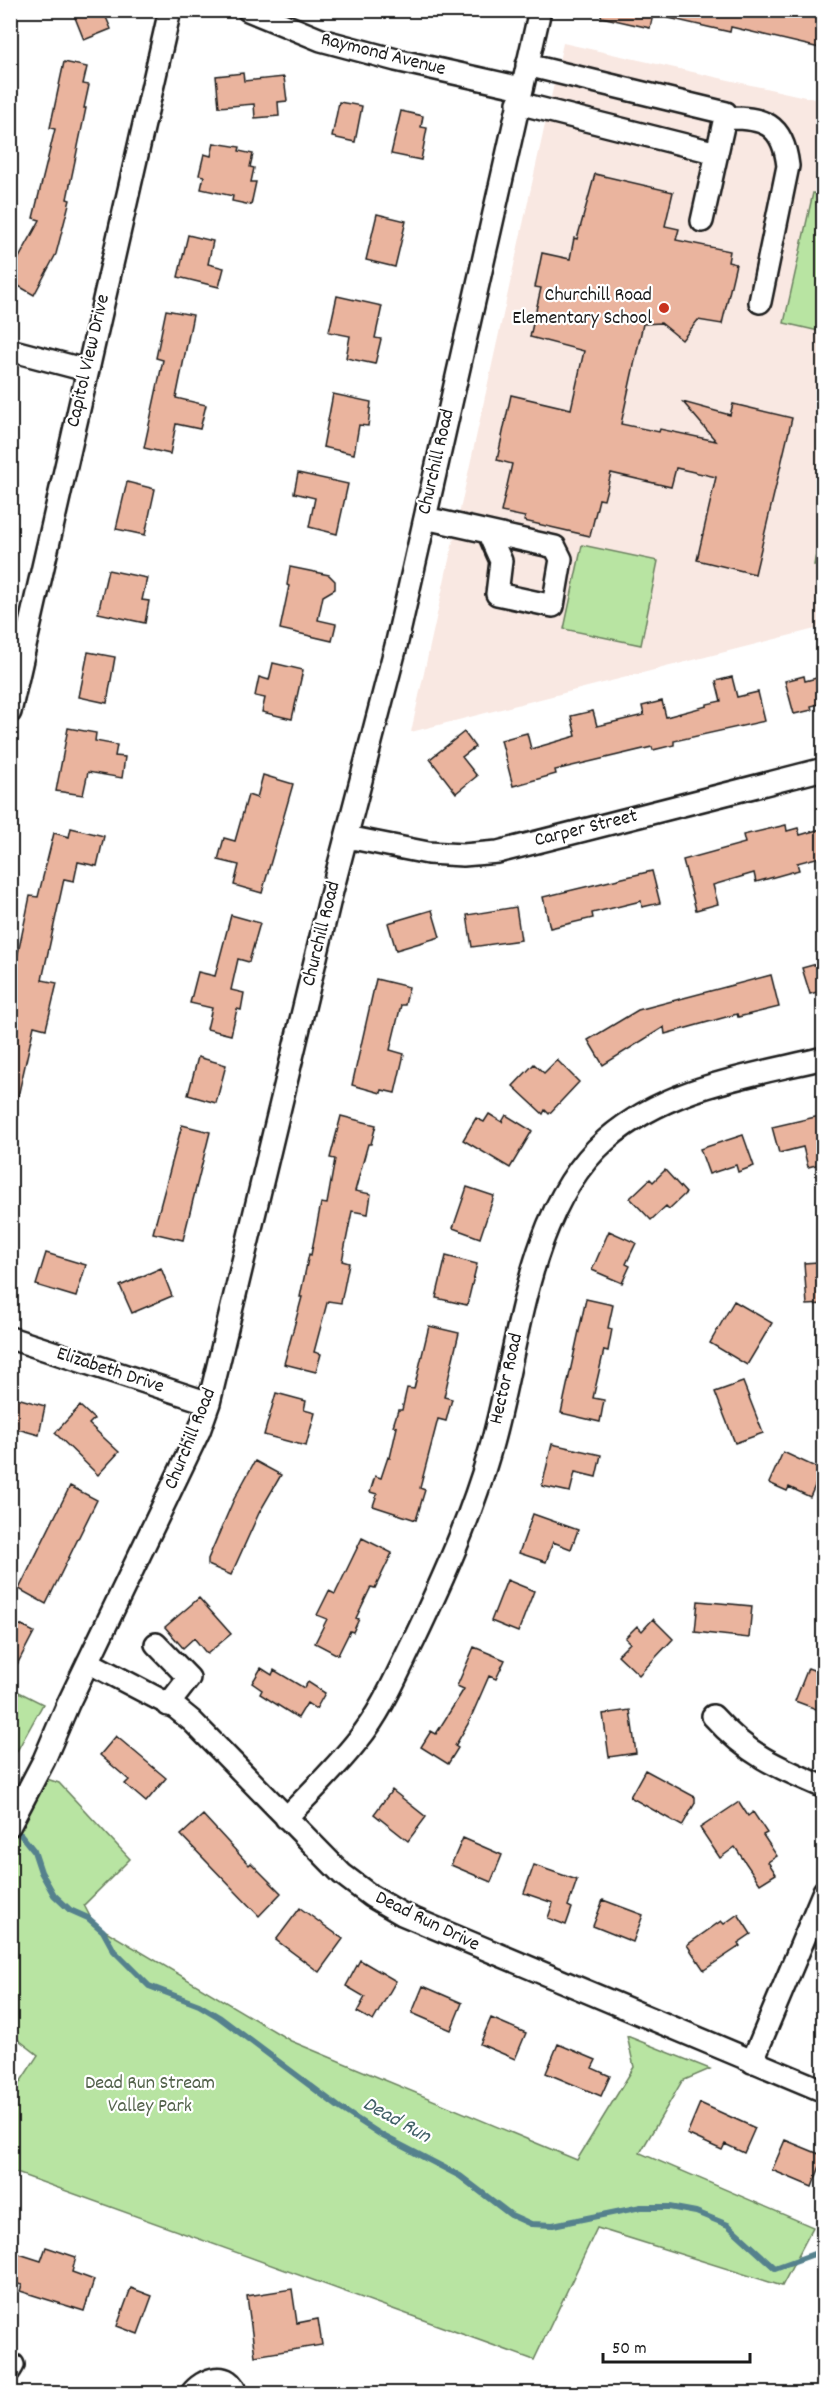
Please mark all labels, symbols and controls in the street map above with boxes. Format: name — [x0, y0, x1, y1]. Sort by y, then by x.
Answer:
street label: Raymond Avenue — [318, 26, 449, 84]
place label: Churchill Road Elementary School — [512, 282, 652, 333]
street label: Capitol View Drive — [60, 291, 118, 430]
marker: Churchill Road Elementary School — [657, 301, 671, 315]
street label: Churchill Road — [411, 407, 463, 517]
street label: Carper Street — [532, 803, 640, 855]
street label: Churchill Road — [295, 878, 349, 990]
street label: Hector Road — [483, 1331, 531, 1427]
street label: Elizabeth Drive — [53, 1340, 168, 1402]
street label: Churchill Road — [158, 1384, 224, 1494]
street label: Dead Run Drive — [370, 1885, 484, 1959]
park label: Dead Run Stream Valley Park — [85, 2070, 215, 2121]
water label: Dead Run — [357, 2090, 437, 2153]
scale bar — [603, 2326, 750, 2364]
text: 50 m — [612, 2337, 647, 2362]

